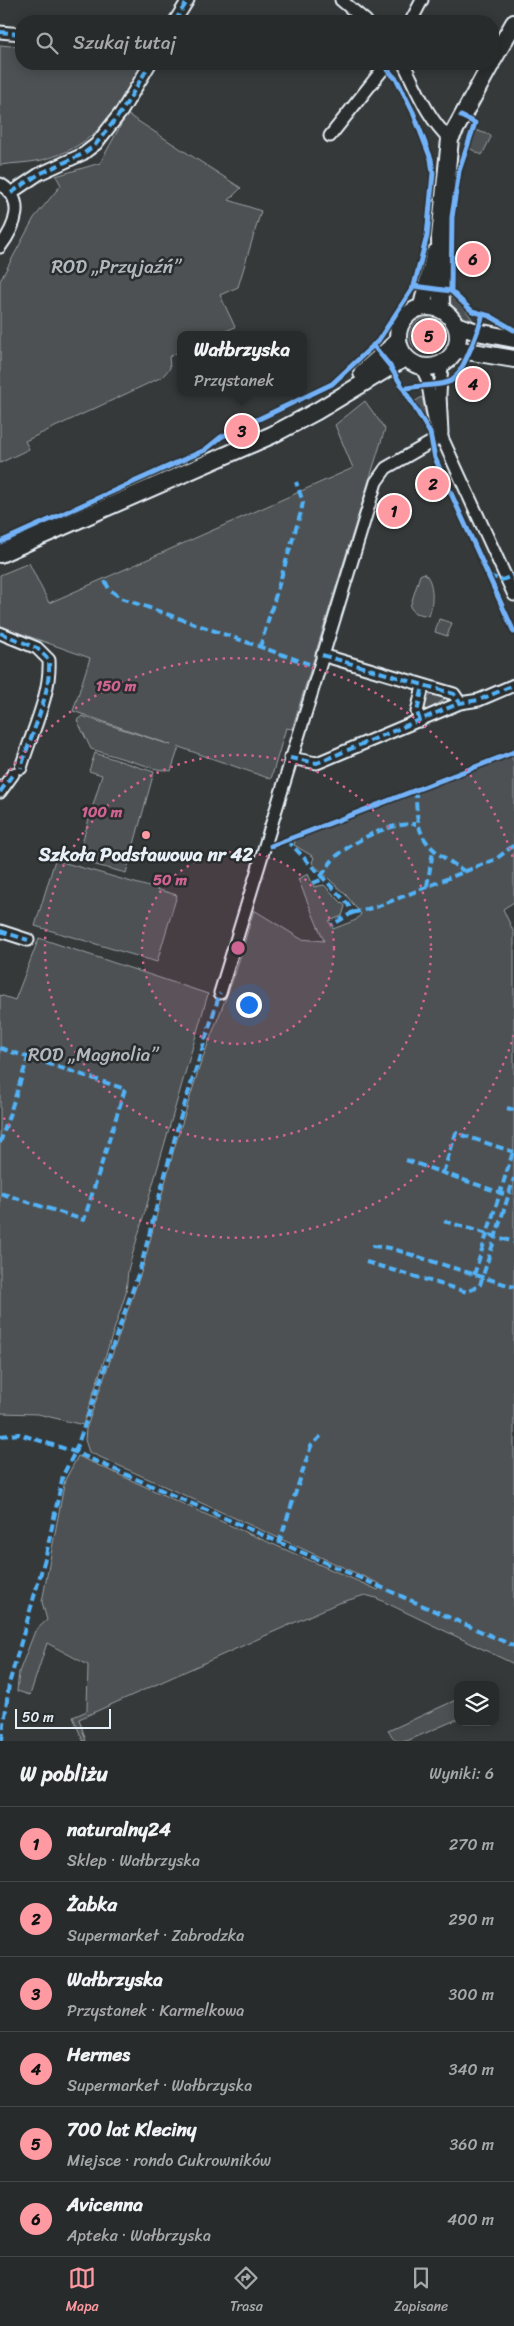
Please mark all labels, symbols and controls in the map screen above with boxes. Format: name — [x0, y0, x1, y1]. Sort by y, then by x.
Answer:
search box — [15, 15, 499, 70]
text: Szukaj tutaj — [73, 26, 176, 59]
icon: search — [33, 29, 61, 57]
pin: 6 — [457, 240, 489, 278]
park label: ROD „Przyjaźń” — [52, 250, 183, 283]
pin: 5 — [413, 317, 445, 355]
popup — [177, 331, 307, 396]
text: Wałbrzyska — [194, 333, 290, 366]
pin: 4 — [457, 365, 489, 403]
text: Przystanek — [194, 366, 274, 395]
pin: 3 — [226, 412, 258, 450]
pin: 2 — [417, 465, 449, 503]
pin: 1 — [378, 492, 410, 530]
text: 150 m — [96, 673, 137, 699]
text: 100 m — [82, 799, 123, 825]
marker: Szkoła Podstawowa nr 42 — [140, 829, 152, 841]
place label: Szkoła Podstawowa nr 42 — [38, 838, 253, 871]
text: 50 m — [153, 867, 188, 893]
centre of rings — [229, 939, 247, 957]
your location — [236, 992, 262, 1018]
park label: ROD „Magnolia” — [28, 1038, 160, 1071]
map controls — [454, 1681, 499, 1726]
button: layers — [454, 1681, 499, 1726]
text: 50 m — [22, 1705, 54, 1730]
scale bar — [15, 1706, 111, 1729]
text: W pobliżu — [20, 1755, 108, 1793]
text: Wyniki: 6 — [429, 1759, 494, 1788]
text: naturalny24 — [67, 1813, 171, 1846]
text: 1 — [33, 1830, 39, 1859]
text: 270 m — [449, 1830, 494, 1859]
text: Sklep · Wałbrzyska — [67, 1846, 200, 1875]
text: Żabka — [67, 1888, 117, 1921]
text: 2 — [31, 1905, 41, 1934]
text: 290 m — [448, 1905, 494, 1934]
text: Supermarket · Zabrodzka — [67, 1921, 244, 1950]
text: Wałbrzyska — [67, 1963, 163, 1996]
text: 3 — [32, 1980, 40, 2009]
text: 300 m — [449, 1980, 494, 2009]
text: Przystanek · Karmelkowa — [67, 1996, 244, 2025]
text: Hermes — [67, 2038, 130, 2071]
text: 4 — [31, 2055, 41, 2084]
text: 340 m — [449, 2055, 494, 2084]
text: Supermarket · Wałbrzyska — [67, 2071, 252, 2100]
text: 700 lat Kleciny — [67, 2113, 196, 2146]
text: 5 — [31, 2130, 41, 2159]
text: 360 m — [450, 2130, 494, 2159]
text: Miejsce · rondo Cukrowników — [67, 2146, 271, 2175]
text: Avicenna — [67, 2188, 143, 2221]
text: 6 — [31, 2205, 41, 2234]
text: 400 m — [447, 2205, 494, 2234]
text: Apteka · Wałbrzyska — [67, 2221, 211, 2250]
tab: Mapa — [66, 2264, 99, 2319]
tab: Trasa — [230, 2264, 263, 2319]
tab: Zapisane — [394, 2264, 448, 2319]

